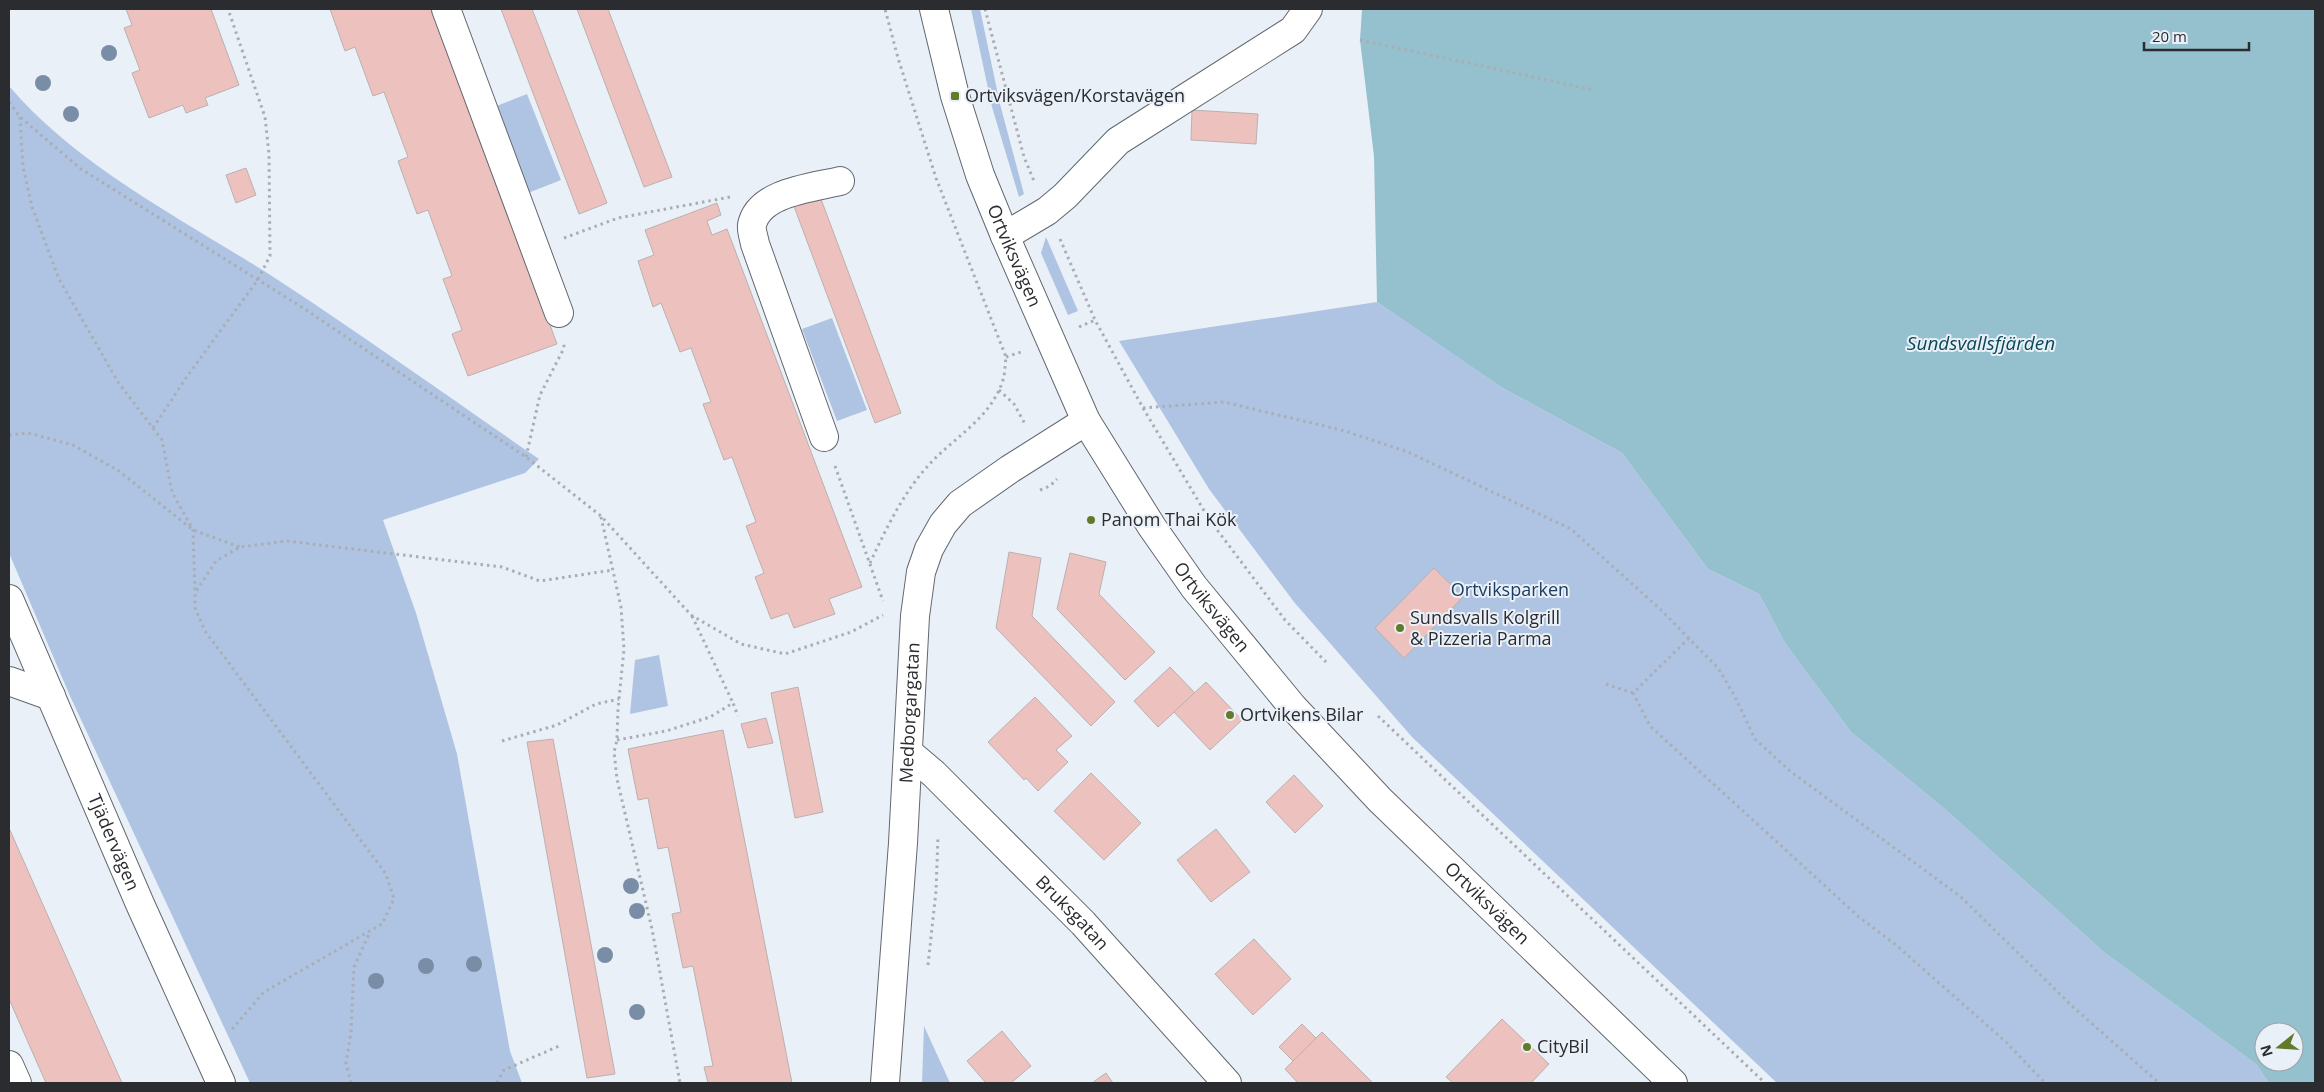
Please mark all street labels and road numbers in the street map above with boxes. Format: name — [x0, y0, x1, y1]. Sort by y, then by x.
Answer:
street label: Ortviksvägen — [982, 201, 1048, 310]
street label: Ortviksvägen — [1169, 557, 1256, 657]
street label: Medborgargatan — [893, 642, 925, 784]
street label: Tjädervägen — [83, 790, 146, 894]
street label: Ortviksvägen — [1440, 856, 1535, 949]
street label: Bruksgatan — [1031, 870, 1115, 955]

